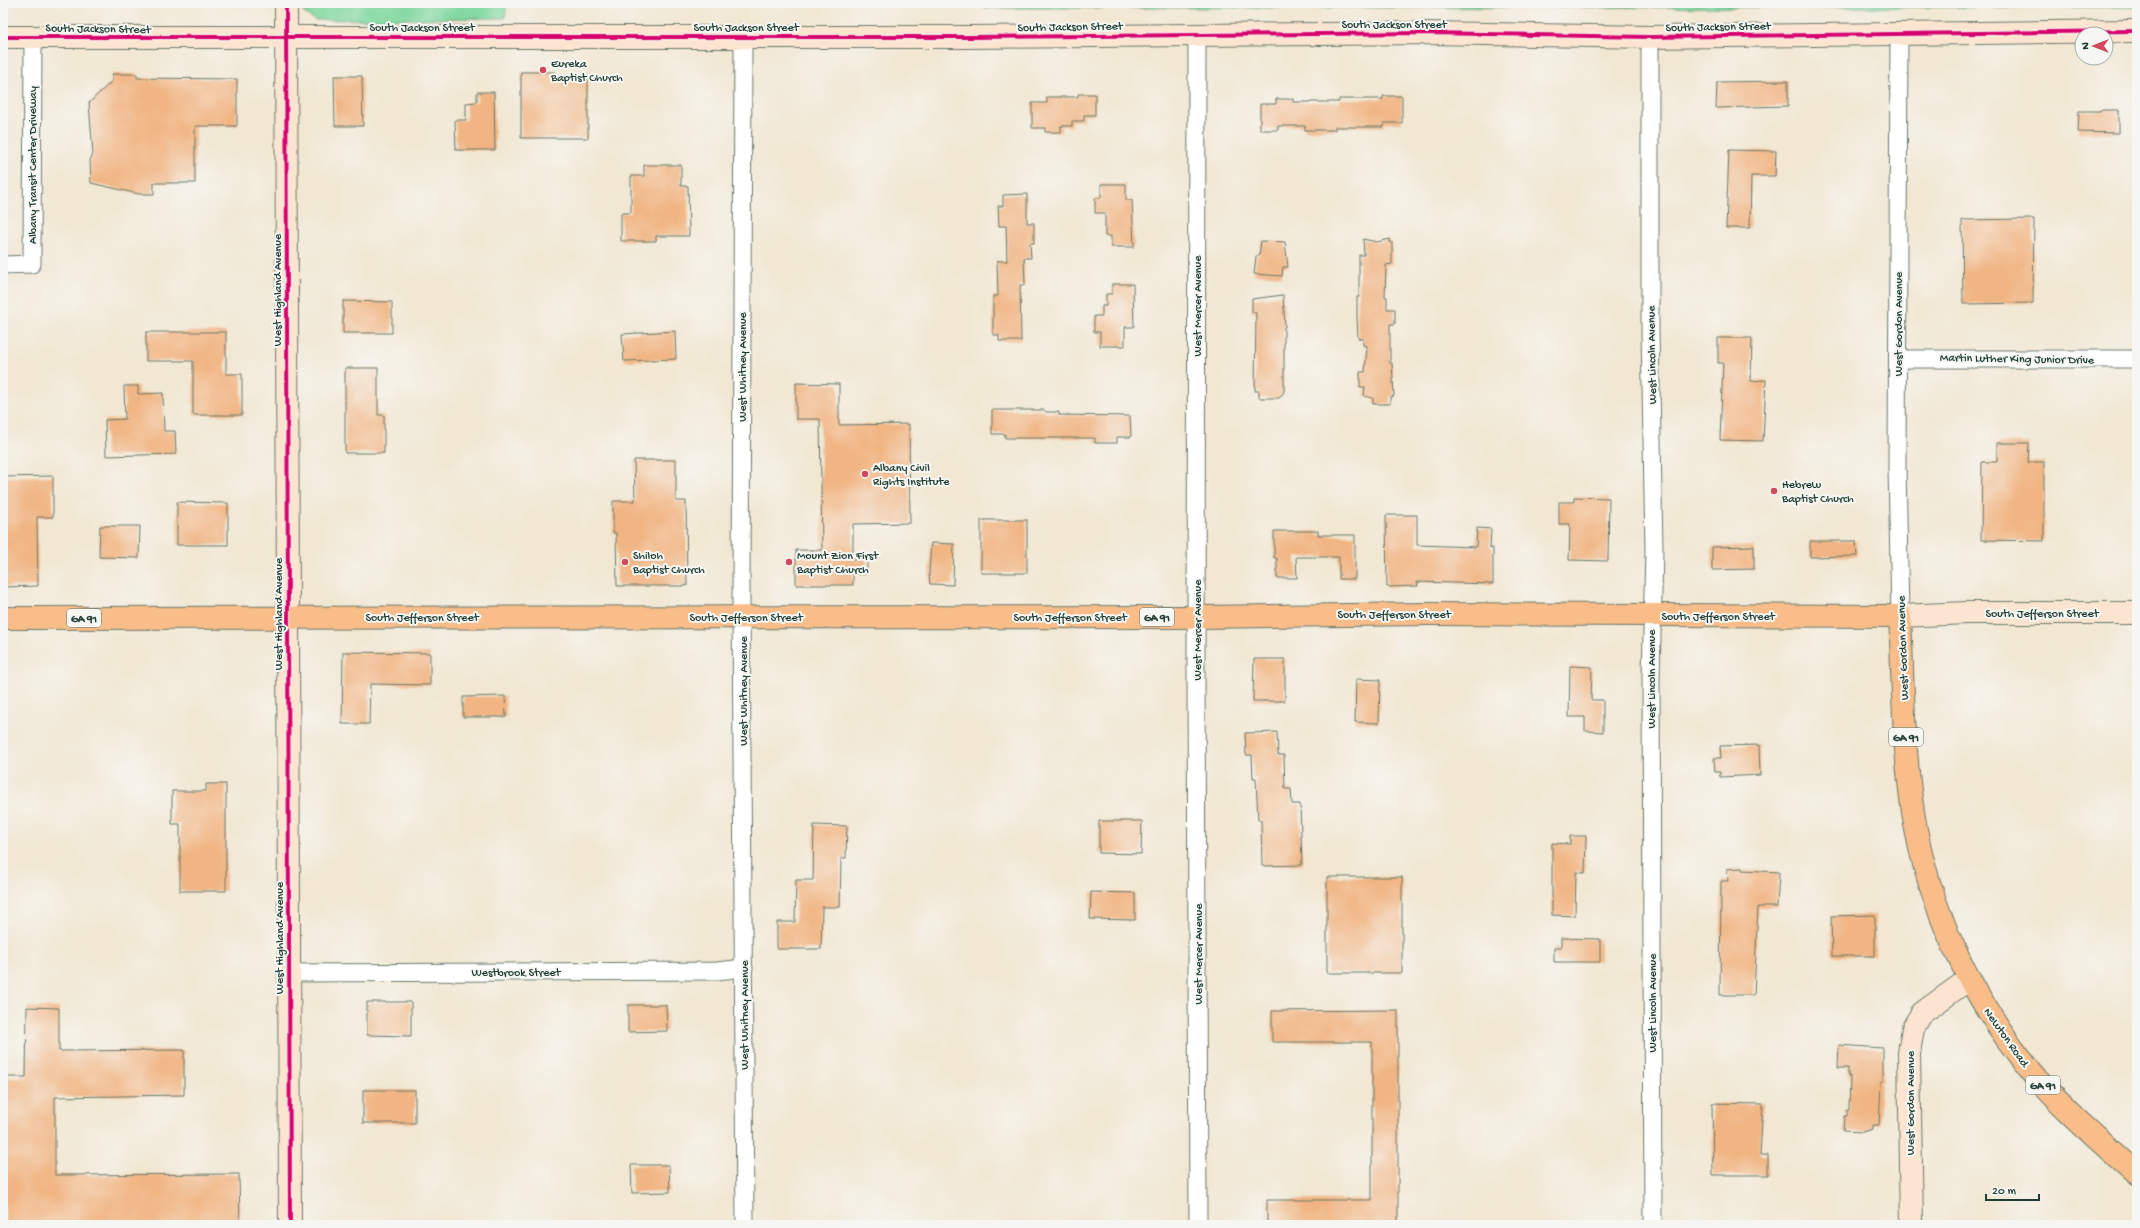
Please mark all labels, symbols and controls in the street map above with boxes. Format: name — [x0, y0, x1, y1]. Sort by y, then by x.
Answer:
street label: South Jackson Street — [1341, 19, 1448, 33]
street label: South Jackson Street — [1017, 20, 1124, 36]
street label: South Jackson Street — [1665, 20, 1772, 36]
street label: South Jackson Street — [45, 22, 152, 38]
street label: South Jackson Street — [369, 22, 476, 36]
street label: South Jackson Street — [693, 22, 800, 36]
north arrow — [2074, 26, 2114, 66]
text: N — [2080, 42, 2092, 50]
place label: Eureka Baptist Church — [550, 58, 623, 86]
marker: Eureka Baptist Church — [538, 65, 548, 75]
street label: Albany Transit Center Driveway — [27, 86, 41, 244]
street label: West Highland Avenue — [272, 233, 286, 346]
street label: West Mercer Avenue — [1192, 255, 1206, 356]
street label: West Gordon Avenue — [1893, 271, 1907, 376]
street label: West Lincoln Avenue — [1645, 305, 1661, 405]
street label: West Whitney Avenue — [737, 311, 751, 422]
street label: Martin Luther King Junior Drive — [1940, 352, 2095, 368]
place label: Albany Civil Rights Institute — [873, 462, 950, 490]
marker: Albany Civil Rights Institute — [860, 469, 870, 479]
place label: Hebrew Baptist Church — [1781, 479, 1854, 507]
marker: Hebrew Baptist Church — [1769, 486, 1779, 496]
place label: Shiloh Baptist Church — [632, 550, 705, 578]
place label: Mount Zion First Baptist Church — [796, 550, 879, 578]
street label: West Highland Avenue — [273, 557, 287, 670]
marker: Shiloh Baptist Church — [620, 557, 630, 567]
marker: Mount Zion First Baptist Church — [784, 557, 794, 567]
street label: West Mercer Avenue — [1192, 579, 1206, 680]
street label: West Gordon Avenue — [1895, 595, 1913, 700]
road number: GA 91 — [1140, 608, 1174, 626]
street label: South Jefferson Street — [1985, 608, 2100, 622]
road number: GA 91 — [67, 609, 101, 627]
street label: South Jefferson Street — [1337, 609, 1452, 623]
street label: South Jefferson Street — [1661, 611, 1776, 625]
street label: South Jefferson Street — [365, 612, 480, 626]
street label: South Jefferson Street — [689, 612, 804, 626]
street label: South Jefferson Street — [1013, 612, 1128, 626]
street label: West Lincoln Avenue — [1646, 629, 1660, 728]
street label: West Whitney Avenue — [738, 635, 752, 746]
road number: GA 91 — [1889, 728, 1923, 746]
street label: West Highland Avenue — [274, 881, 288, 994]
street label: West Mercer Avenue — [1193, 903, 1207, 1004]
street label: West Lincoln Avenue — [1647, 953, 1661, 1052]
street label: West Whitney Avenue — [739, 959, 753, 1070]
street label: Westbrook Street — [472, 967, 562, 981]
street label: Newton Road — [1980, 1006, 2031, 1071]
street label: West Gordon Avenue — [1905, 1050, 1919, 1155]
road number: GA 91 — [2026, 1076, 2060, 1094]
scale bar — [1986, 1176, 2039, 1202]
text: 20 m — [1992, 1185, 2017, 1199]

